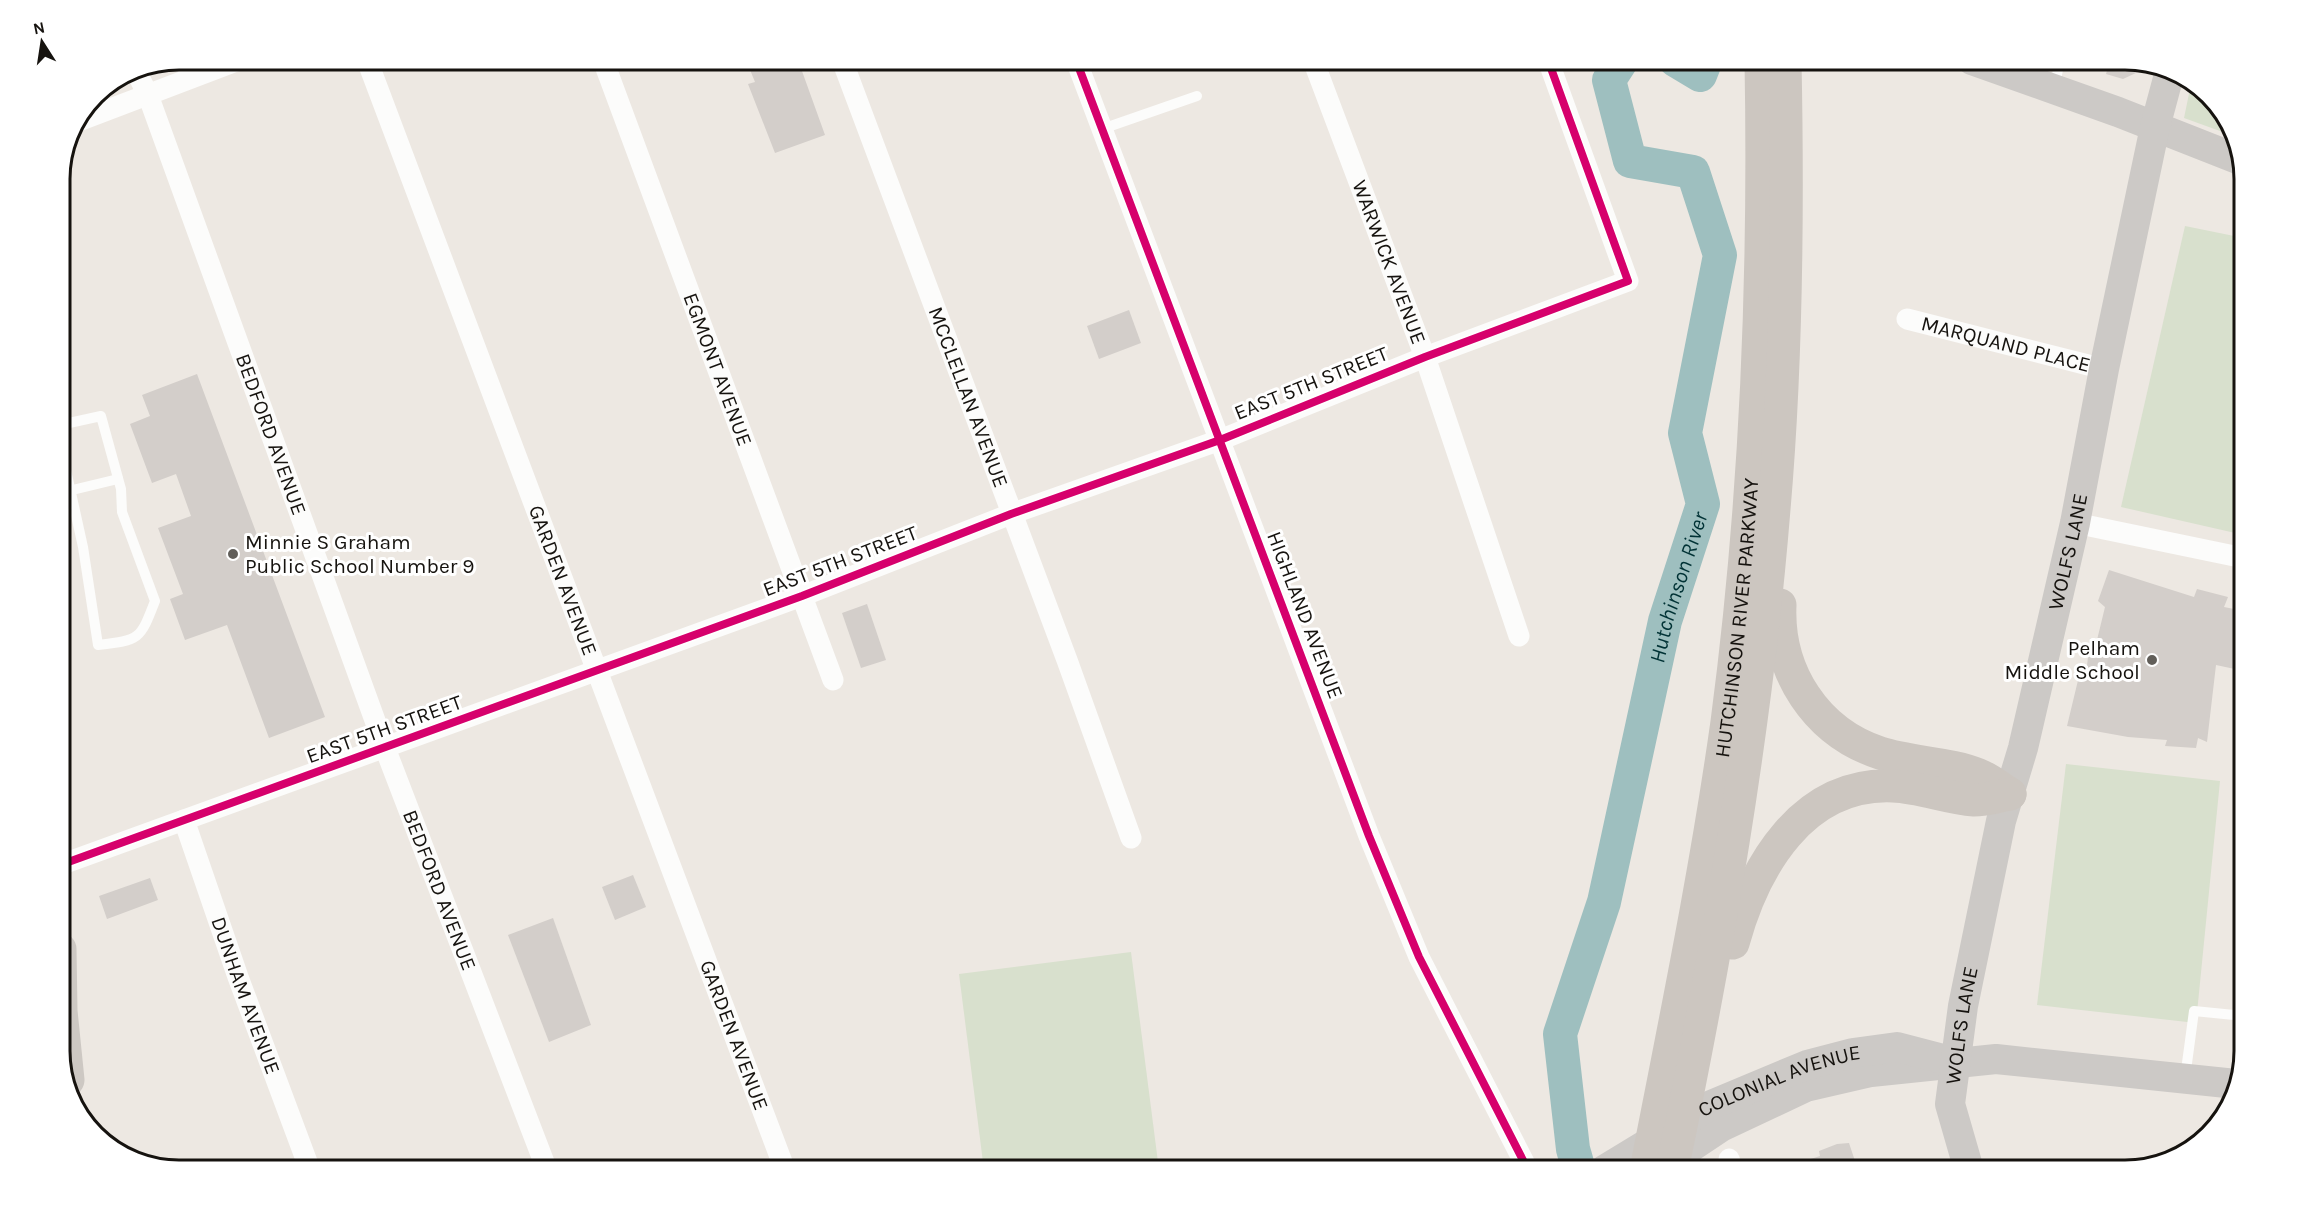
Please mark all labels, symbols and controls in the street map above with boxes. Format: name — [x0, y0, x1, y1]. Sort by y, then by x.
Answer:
north arrow — [12, 12, 72, 72]
text: N — [31, 17, 47, 38]
street label: WARWICK AVENUE — [1347, 177, 1431, 347]
street label: EGMONT AVENUE — [678, 289, 757, 449]
street label: MCCLELLAN AVENUE — [924, 303, 1013, 491]
street label: MARQUAND PLACE — [1919, 311, 2093, 377]
street label: EAST 5TH STREET — [1231, 341, 1392, 425]
street label: BEDFORD AVENUE — [231, 350, 311, 518]
street label: HUTCHINSON RIVER PARKWAY — [1710, 477, 1763, 759]
street label: WOLFS LANE — [2043, 491, 2092, 612]
street label: GARDEN AVENUE — [524, 502, 602, 659]
water label: Hutchinson River — [1644, 508, 1714, 665]
street label: EAST 5TH STREET — [759, 520, 921, 602]
street label: HIGHLAND AVENUE — [1262, 528, 1348, 702]
place label: Minnie S Graham Public School Number 9 — [245, 530, 474, 578]
marker: Minnie S Graham Public School Number 9 — [226, 547, 240, 561]
place label: Pelham Middle School — [2004, 636, 2140, 684]
marker: Pelham Middle School — [2145, 653, 2159, 667]
street label: EAST 5TH STREET — [303, 690, 465, 768]
street label: BEDFORD AVENUE — [398, 806, 481, 974]
street label: DUNHAM AVENUE — [206, 914, 285, 1078]
street label: GARDEN AVENUE — [695, 957, 773, 1114]
street label: WOLFS LANE — [1941, 964, 1983, 1086]
street label: COLONIAL AVENUE — [1693, 1040, 1862, 1122]

